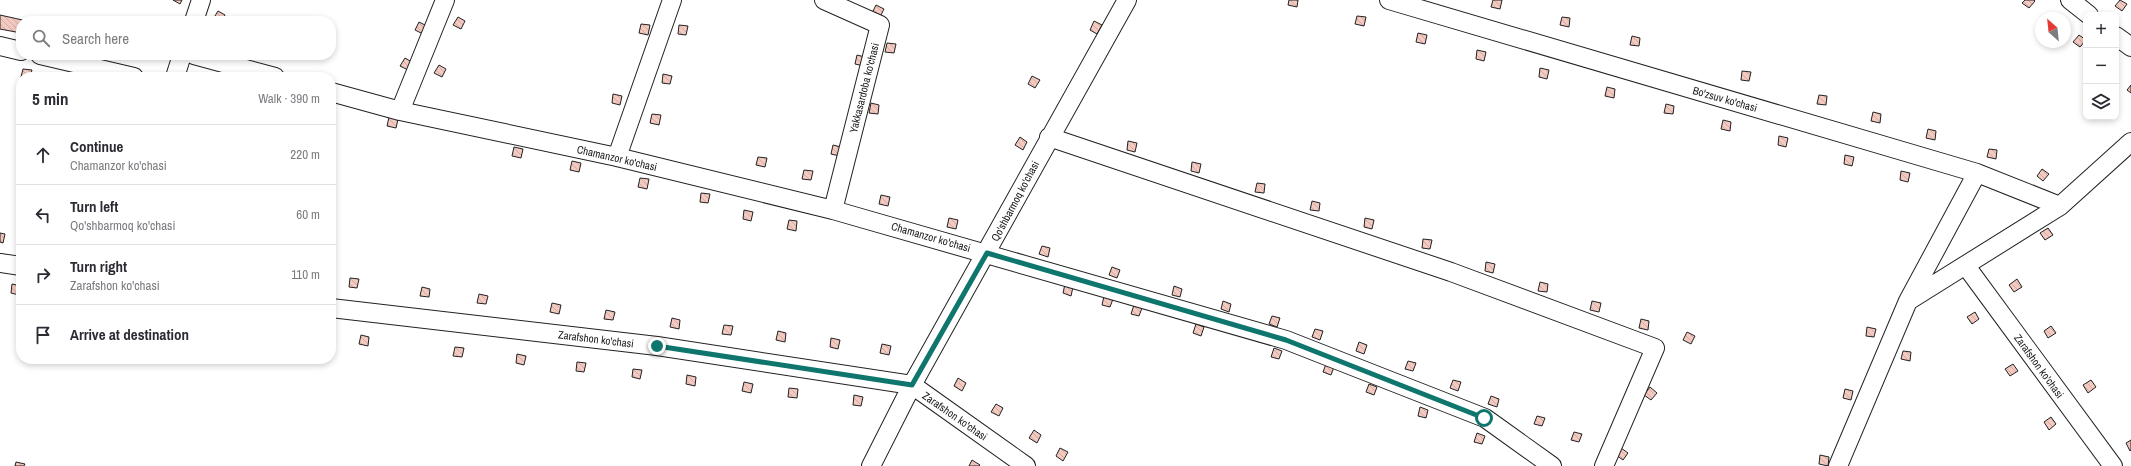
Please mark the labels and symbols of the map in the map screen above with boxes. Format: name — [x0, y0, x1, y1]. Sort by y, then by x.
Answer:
north arrow — [2035, 12, 2071, 48]
street label: Yakkasardoba ko'chasi — [846, 42, 882, 134]
street label: Bo'zsuv ko'chasi — [1691, 83, 1759, 115]
street label: Chamanzor ko'chasi — [575, 142, 659, 174]
street label: Qo'shbarmoq ko'chasi — [988, 158, 1042, 244]
street label: Chamanzor ko'chasi — [890, 219, 972, 255]
street label: Zarafshon ko'chasi — [557, 327, 635, 351]
street label: Zarafshon ko'chasi — [2011, 331, 2067, 401]
route end — [648, 337, 666, 355]
street label: Zarafshon ko'chasi — [920, 388, 990, 444]
route start — [1475, 409, 1493, 427]

